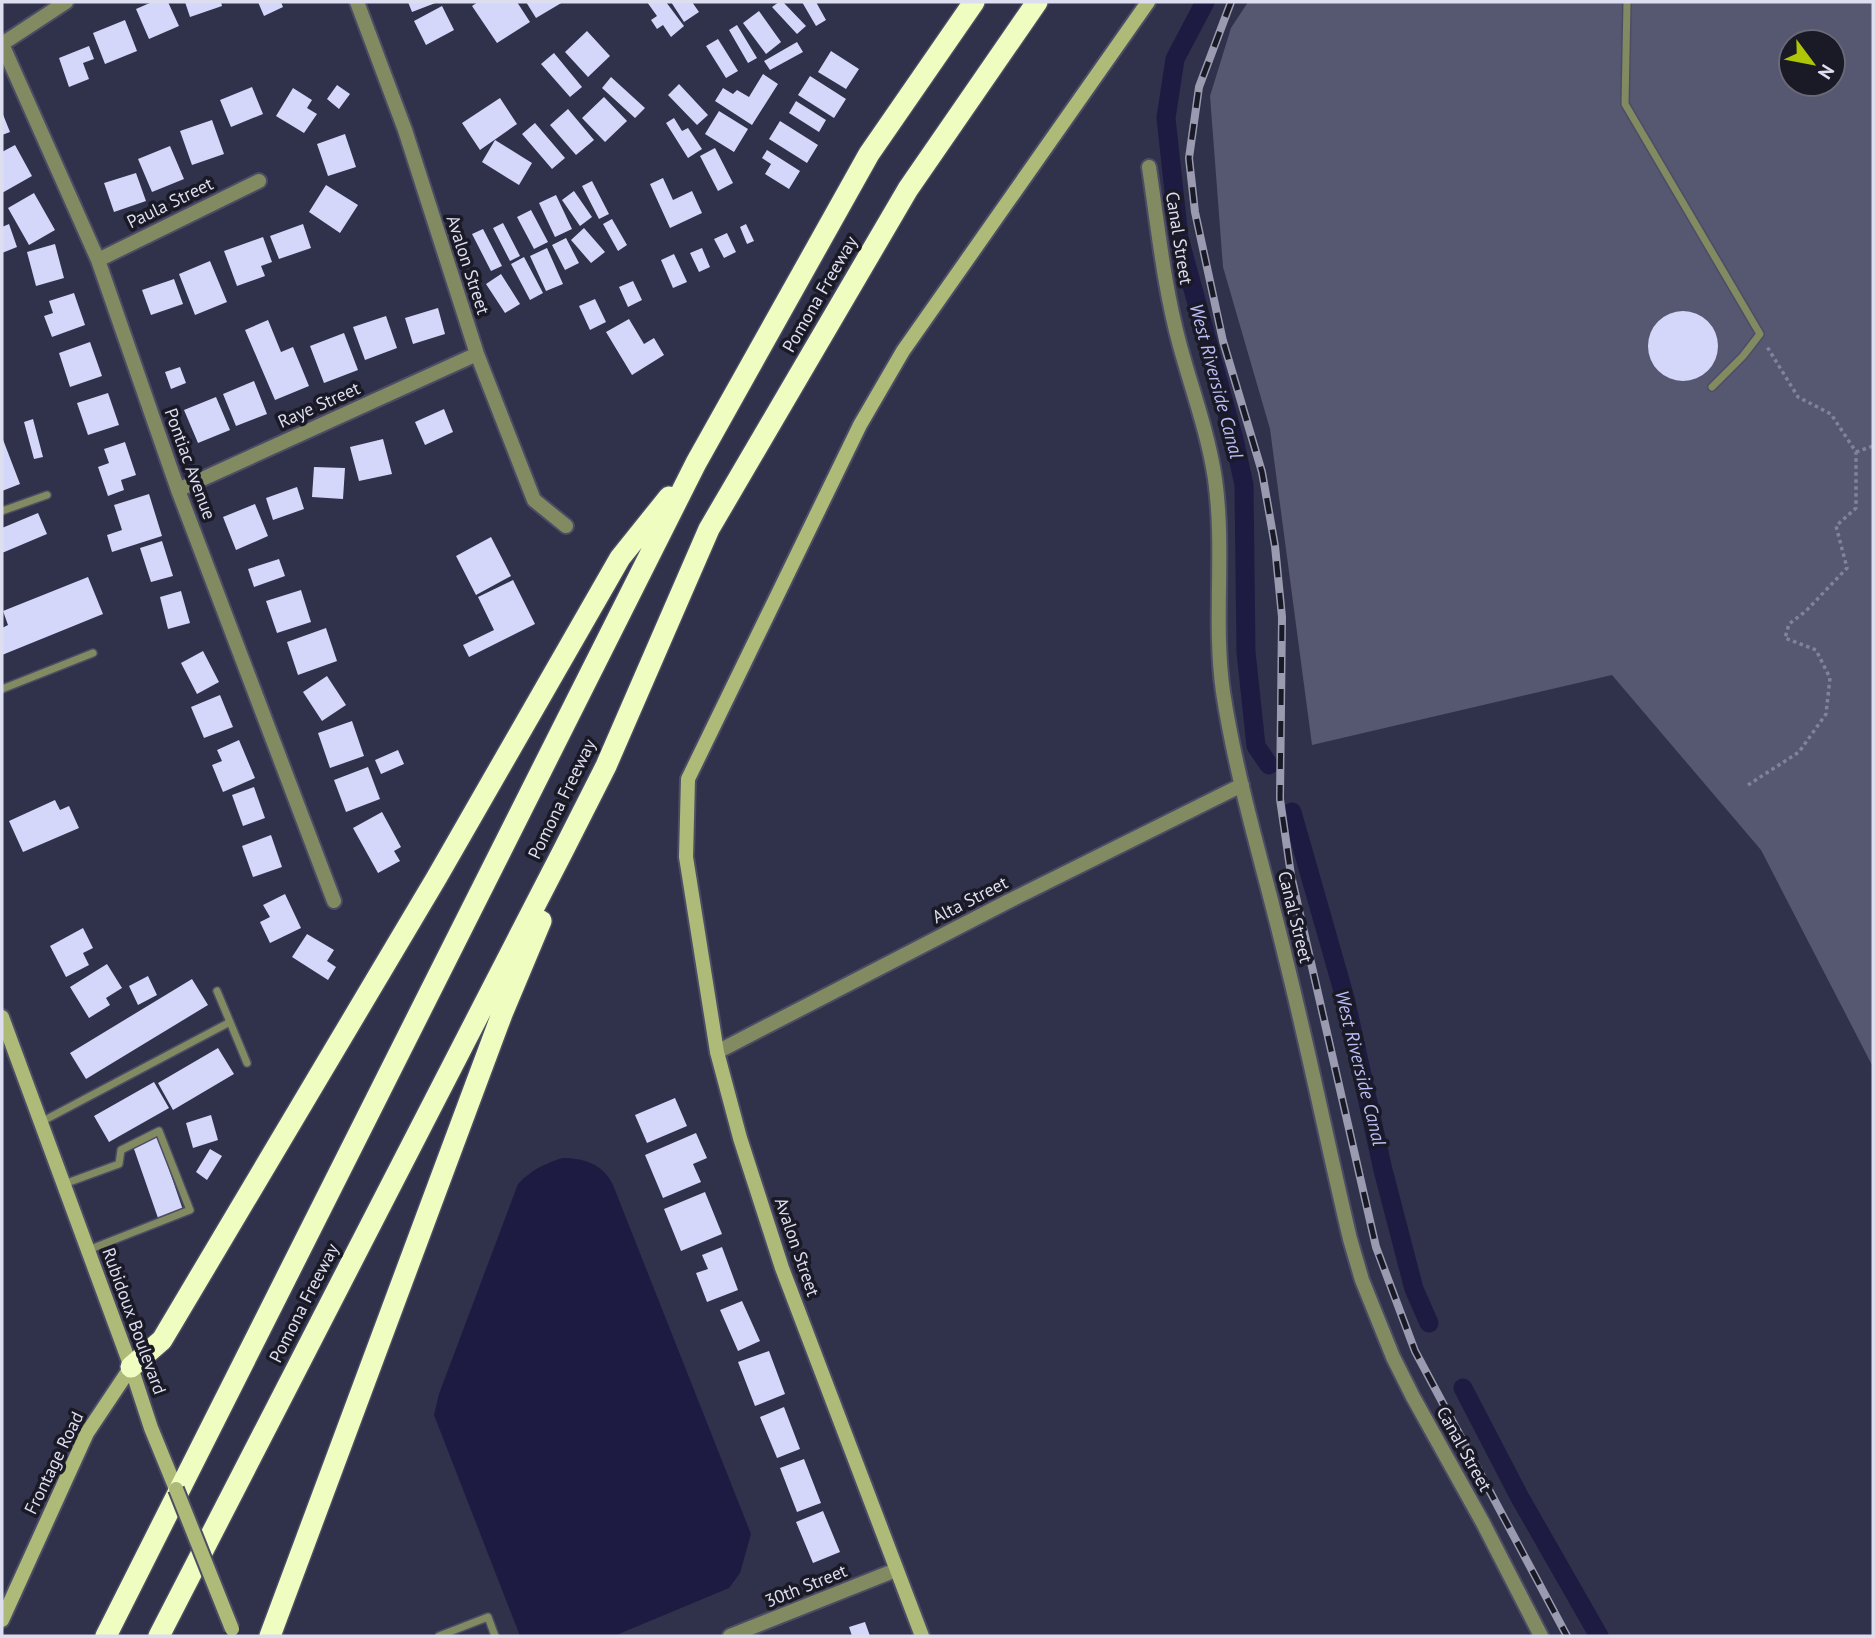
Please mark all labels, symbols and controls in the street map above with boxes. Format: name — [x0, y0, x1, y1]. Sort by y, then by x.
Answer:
north arrow — [1777, 28, 1847, 98]
text: N — [1813, 60, 1840, 84]
street label: Paula Street — [123, 172, 217, 233]
street label: Canal Street — [1161, 190, 1198, 286]
street label: Avalon Street — [442, 212, 495, 317]
street label: Pomona Freeway — [777, 231, 863, 356]
water label: West Riverside Canal — [1185, 301, 1249, 461]
street label: Raye Street — [274, 376, 363, 433]
street label: Pontiac Avenue — [160, 405, 221, 523]
street label: Pomona Freeway — [523, 734, 601, 863]
street label: Canal Street — [1273, 869, 1318, 965]
street label: Alta Street — [928, 871, 1011, 928]
water label: West Riverside Canal — [1330, 988, 1392, 1148]
street label: Avalon Street — [770, 1194, 825, 1299]
street label: Pomona Freeway — [264, 1239, 344, 1366]
street label: Rubidoux Boulevard — [97, 1244, 172, 1397]
street label: Canal Street — [1432, 1402, 1497, 1495]
street label: Frontage Road — [19, 1408, 88, 1518]
street label: 30th Street — [761, 1559, 850, 1612]

